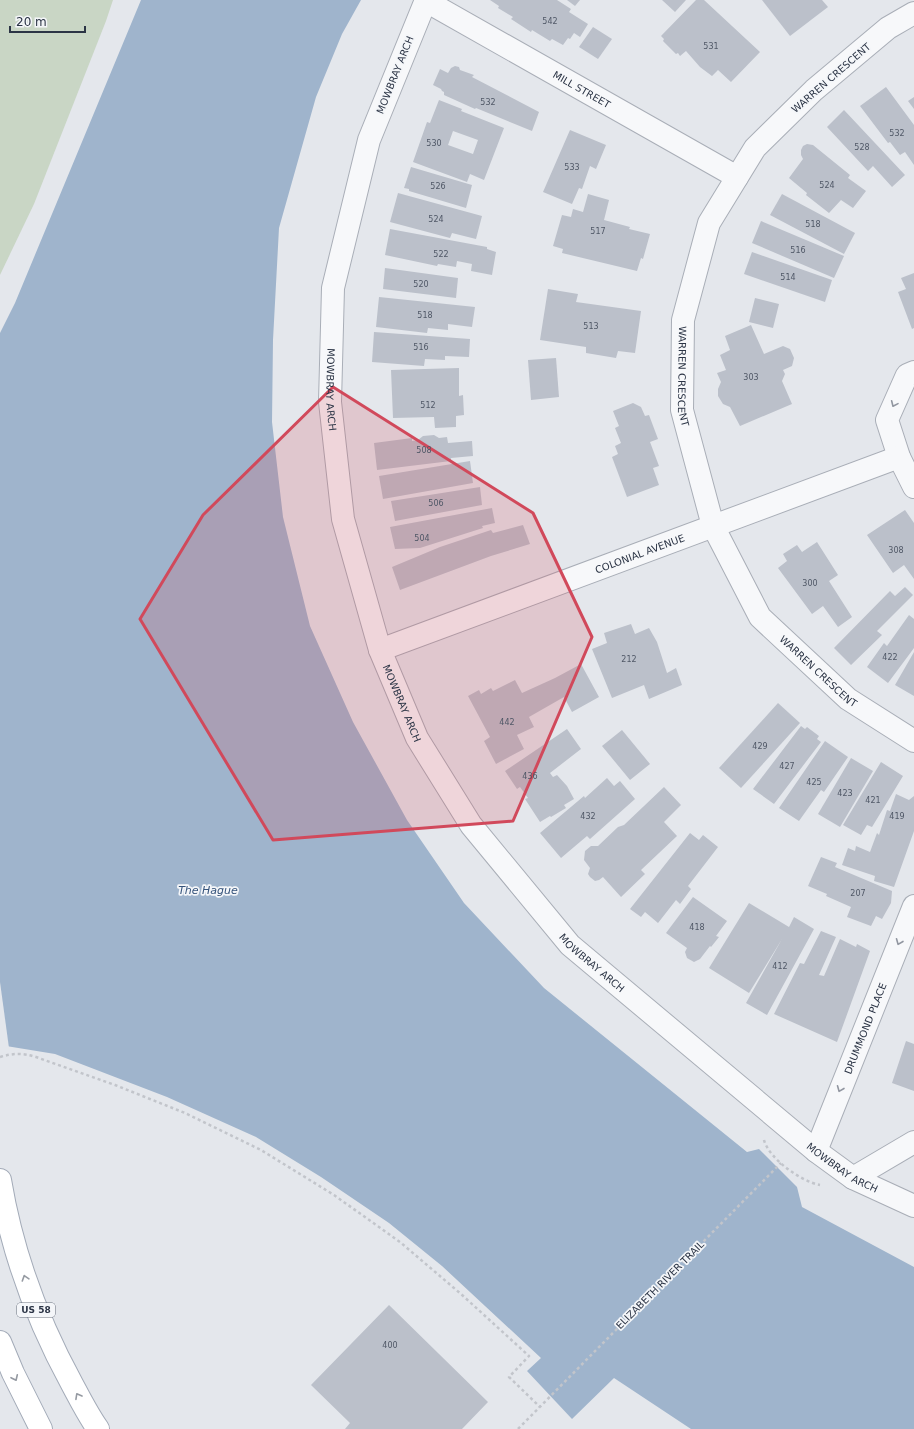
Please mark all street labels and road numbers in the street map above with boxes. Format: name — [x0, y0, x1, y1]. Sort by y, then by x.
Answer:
street label: MOWBRAY ARCH — [374, 34, 416, 116]
street label: WARREN CRESCENT — [789, 40, 873, 115]
street label: MILL STREET — [551, 69, 613, 110]
street label: WARREN CRESCENT — [676, 326, 692, 428]
street label: MOWBRAY ARCH — [324, 348, 339, 431]
street label: COLONIAL AVENUE — [593, 532, 686, 575]
street label: WARREN CRESCENT — [778, 633, 860, 709]
street label: MOWBRAY ARCH — [381, 663, 423, 744]
street label: MOWBRAY ARCH — [557, 931, 627, 994]
street label: DRUMMOND PLACE — [842, 981, 888, 1076]
street label: MOWBRAY ARCH — [805, 1140, 880, 1194]
street label: ELIZABETH RIVER TRAIL — [614, 1238, 707, 1331]
road number: US 58 — [17, 1303, 55, 1317]

